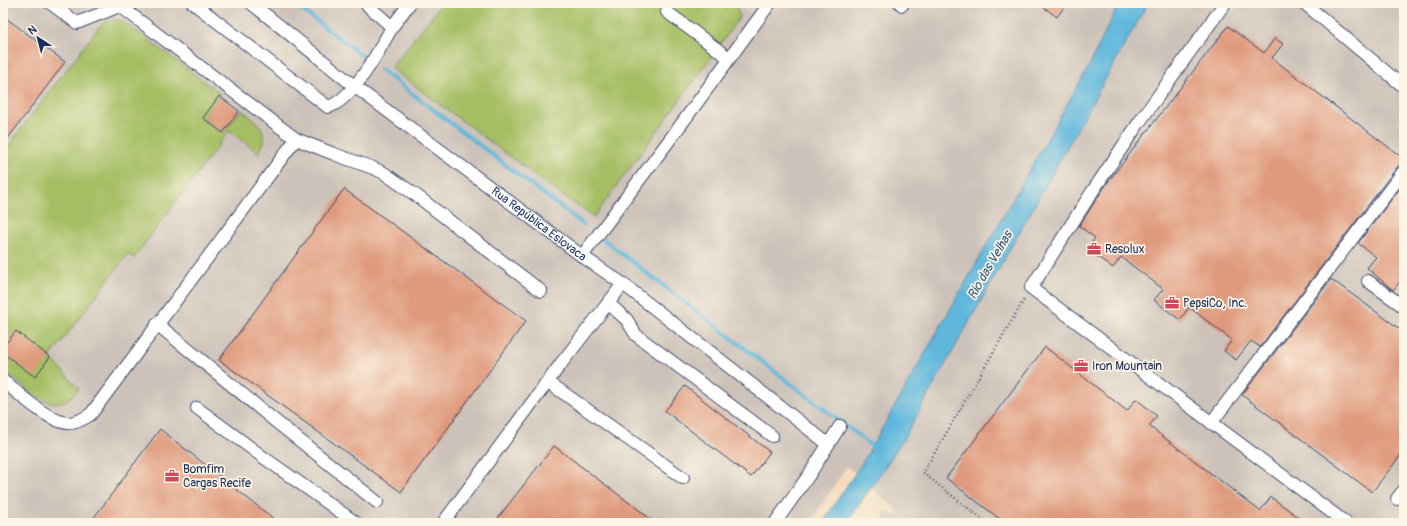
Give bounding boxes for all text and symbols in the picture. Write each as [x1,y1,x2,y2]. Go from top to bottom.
north arrow [18,18,58,58]
text: N [26,23,40,38]
street label: Rua República Eslovaca [488,184,590,265]
water label: Rio das Velhas [964,226,1017,302]
office icon: Resolux [1086,241,1102,257]
place label: Resolux [1105,242,1145,257]
office icon: PepsiCo, Inc. [1164,295,1180,311]
place label: PepsiCo, Inc. [1183,296,1247,311]
office icon: Iron Mountain [1073,358,1089,374]
place label: Iron Mountain [1092,359,1162,374]
place label: Bomfim Cargas Recife [183,462,251,491]
office icon: Bomfim Cargas Recife [164,468,180,484]

